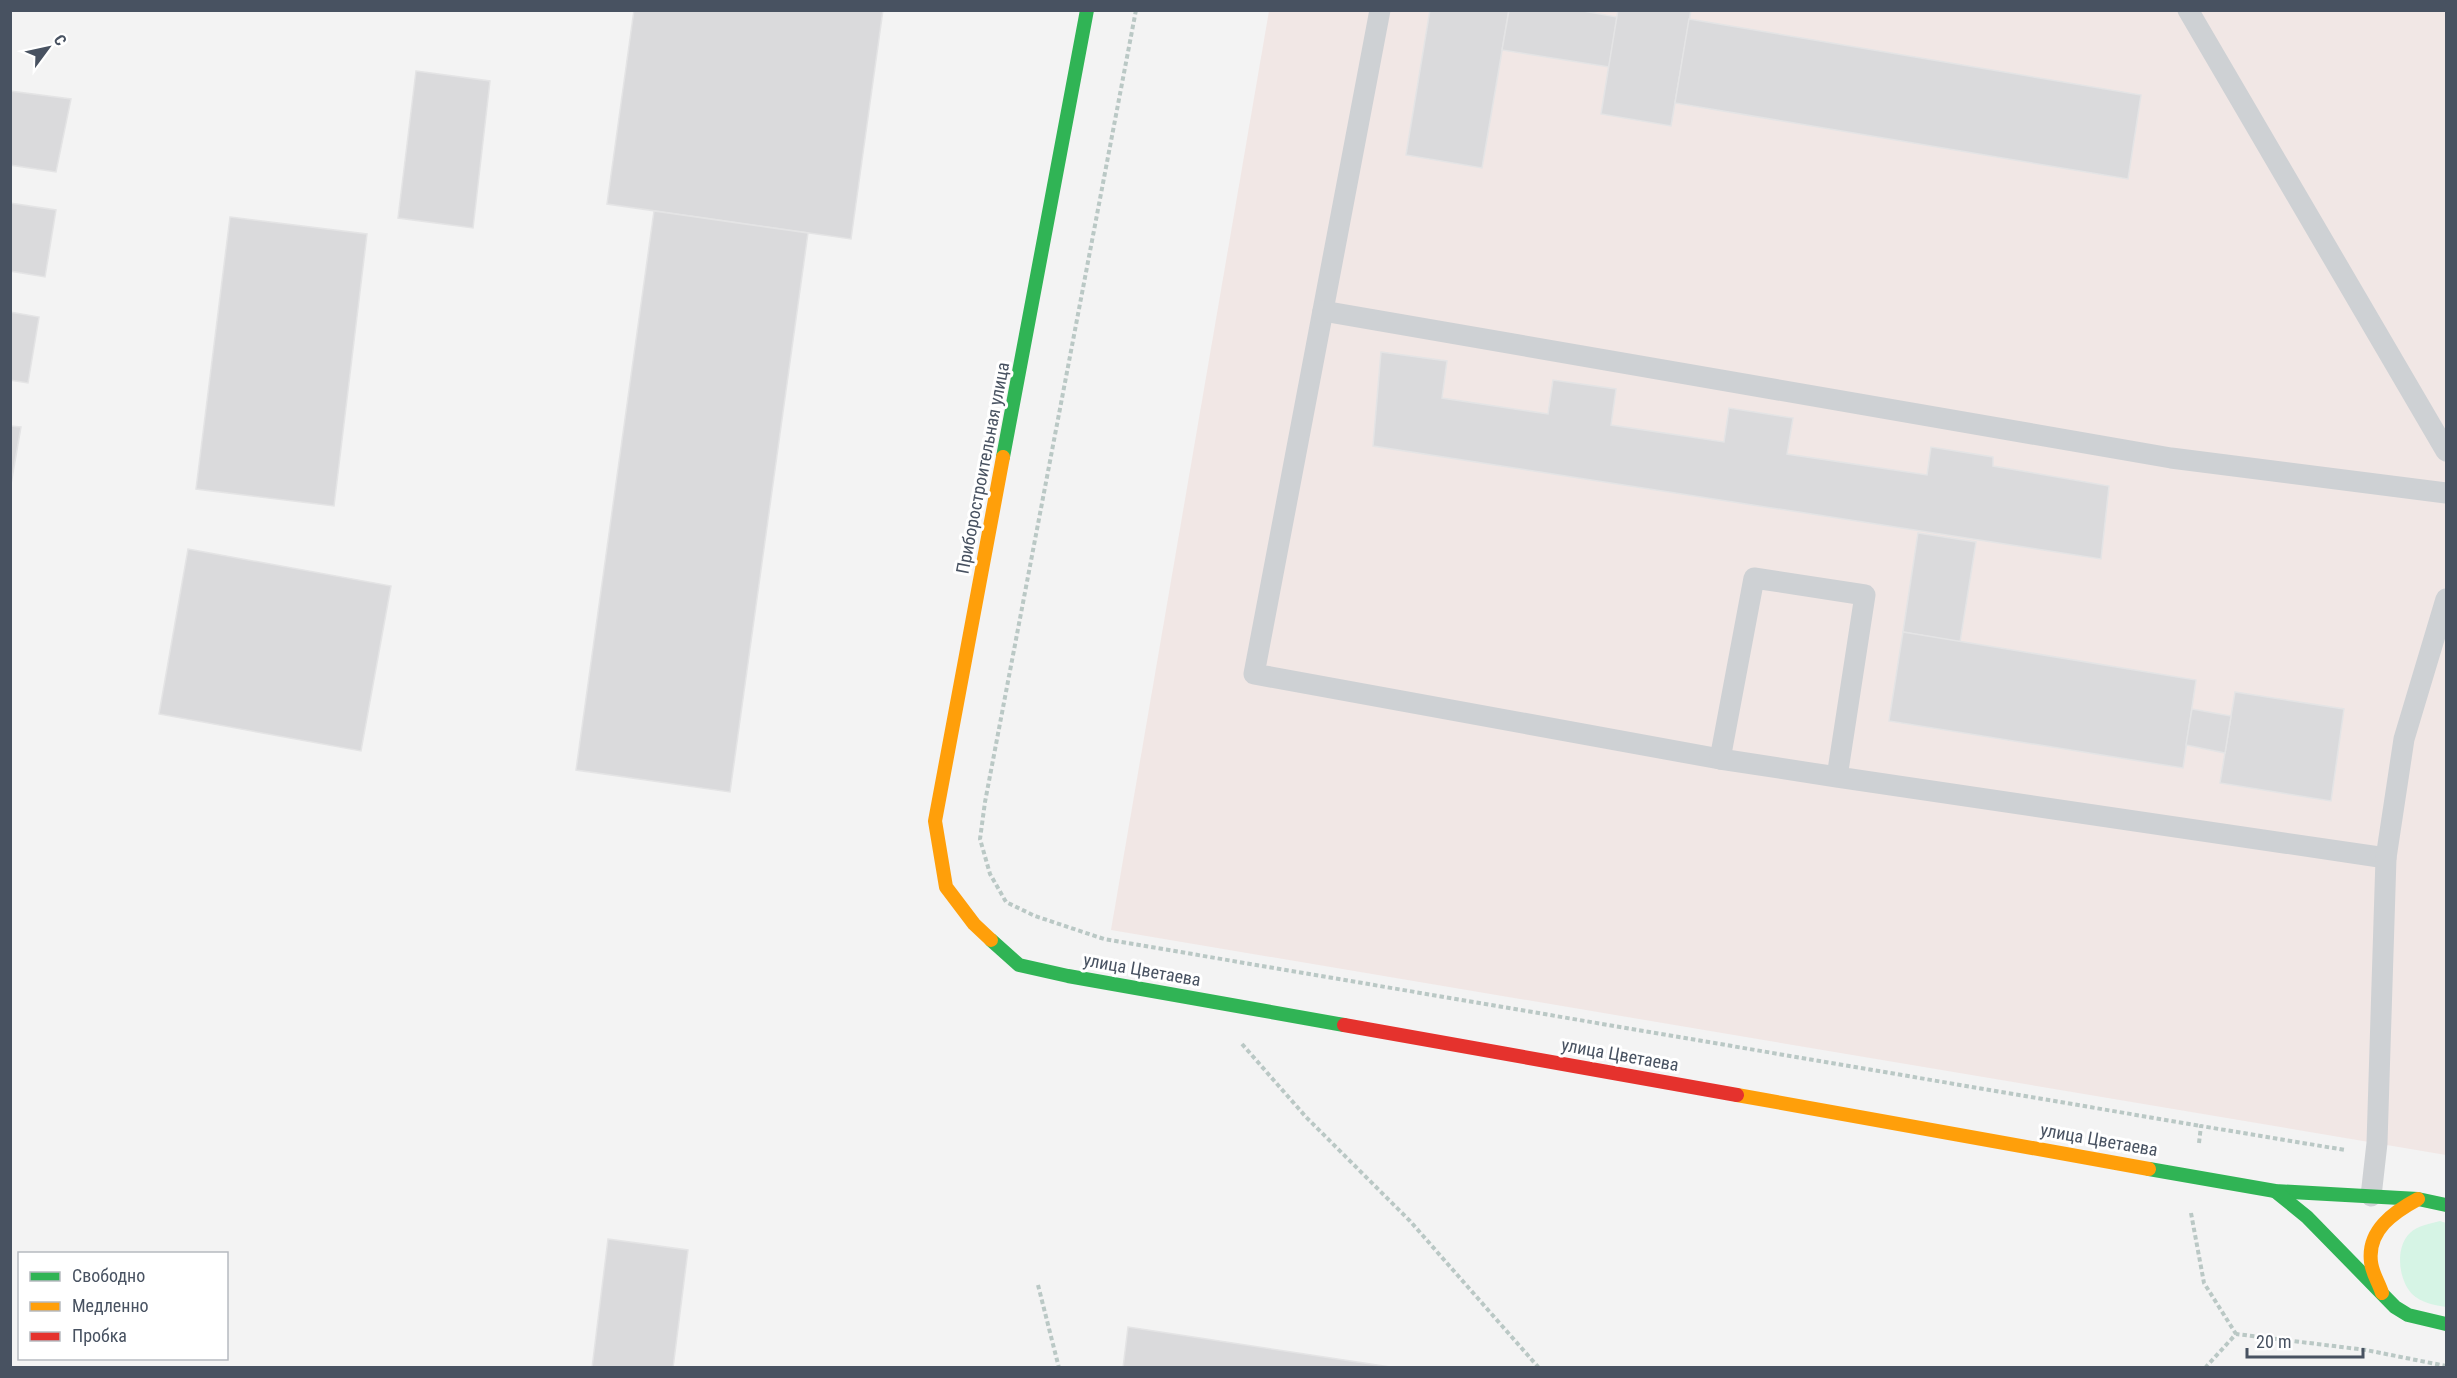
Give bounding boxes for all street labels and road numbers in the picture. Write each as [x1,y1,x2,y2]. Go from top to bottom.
street label: Приборостроительная улица [952,360,1013,576]
street label: улица Цветаева [1082,949,1202,990]
street label: улица Цветаева [1560,1034,1680,1075]
street label: улица Цветаева [2039,1119,2159,1160]

